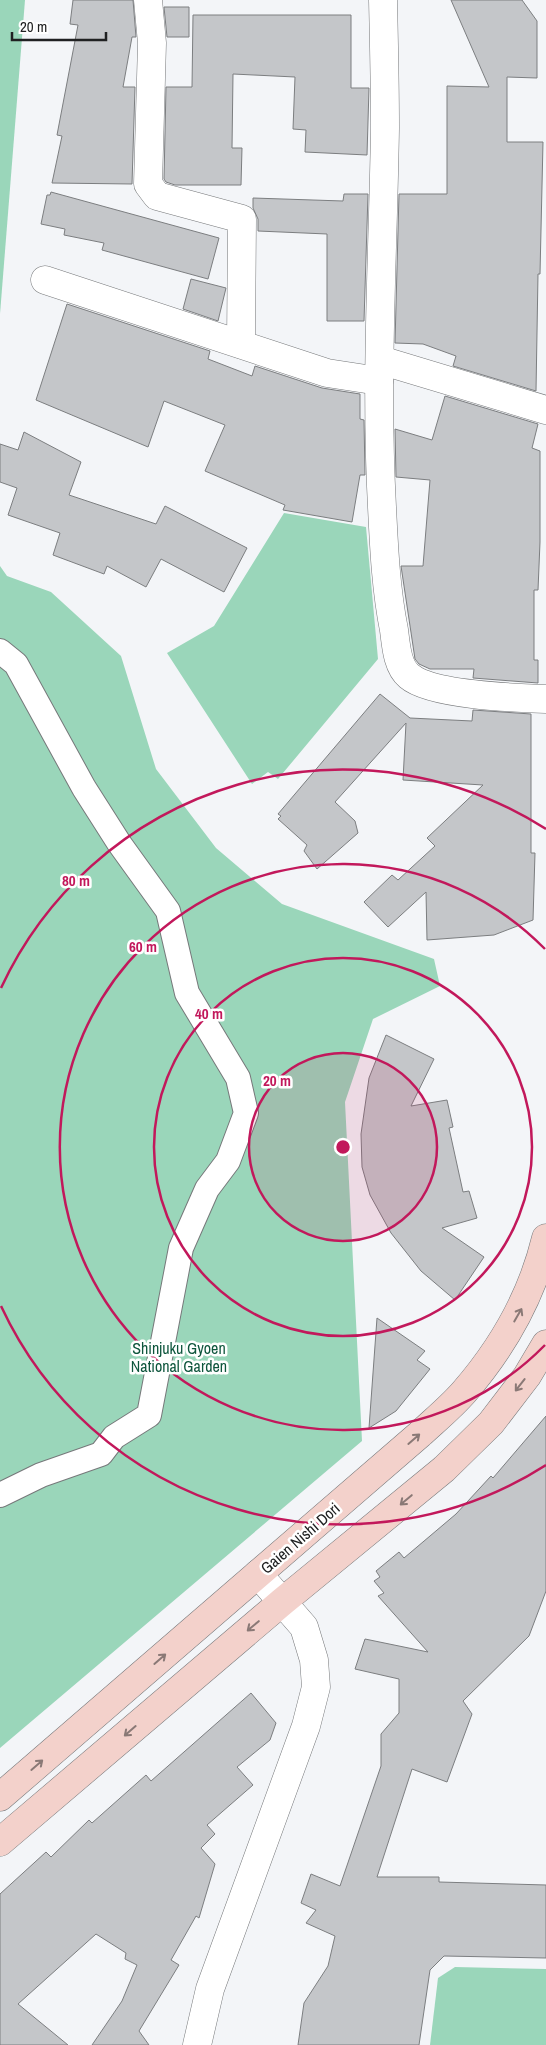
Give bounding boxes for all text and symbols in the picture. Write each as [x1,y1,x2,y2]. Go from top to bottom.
scale bar [12,10,106,42]
text: 20 m [20,16,47,37]
text: 80 m [62,870,90,891]
text: 60 m [129,936,157,957]
text: 40 m [195,1003,223,1024]
text: 20 m [263,1070,291,1091]
centre of rings [334,1138,352,1156]
one-way arrow [513,1309,523,1323]
park label: Shinjuku Gyoen National Garden [131,1337,227,1377]
one-way arrow [515,1378,525,1392]
one-way arrow [408,1434,421,1445]
one-way arrow [400,1495,413,1506]
street label: Gaien Nishi Dori [256,1497,344,1579]
one-way arrow [247,1620,260,1631]
one-way arrow [154,1653,167,1665]
one-way arrow [124,1726,137,1737]
one-way arrow [30,1760,43,1771]

